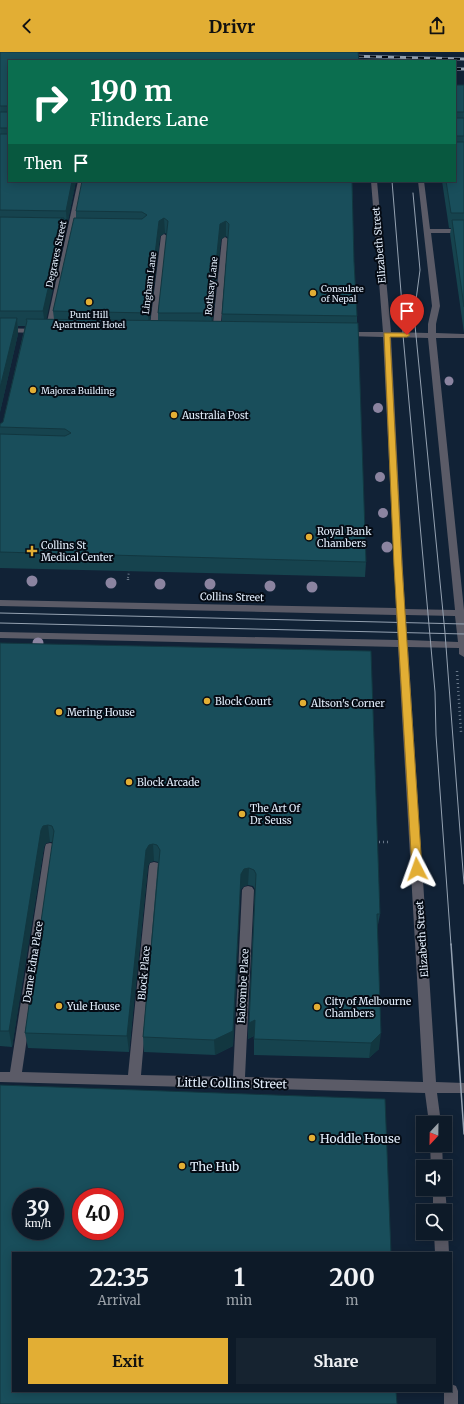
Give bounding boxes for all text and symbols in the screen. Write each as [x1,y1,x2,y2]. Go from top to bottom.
icon: back [16,15,38,37]
text: Drivr [209,15,255,38]
icon: share [426,15,448,37]
text: 190 m [90,73,172,109]
icon: right [24,76,76,128]
text: Flinders Lane [90,108,208,131]
icon: arrive [70,152,92,174]
text: Then [24,154,62,173]
street label: Elizabeth Street [369,206,389,284]
street label: Degraves Street [44,219,69,288]
street label: Lingham Lane [140,251,158,315]
street label: Rothsay Lane [202,256,220,316]
place label: Consulate of Nepal [321,283,364,304]
marker: Consulate of Nepal [308,288,318,298]
pin [390,294,424,335]
marker: Punt Hill Apartment Hotel [84,297,94,307]
icon: arrive [396,300,418,322]
place label: Punt Hill Apartment Hotel [52,309,125,330]
marker: Majorca Building [28,385,38,395]
place label: Majorca Building [41,385,115,396]
place label: Australia Post [181,409,249,422]
marker: Australia Post [169,410,179,420]
place label: Royal Bank Chambers [317,525,372,550]
marker: Royal Bank Chambers [304,532,314,542]
place label: Collins St Medical Center [41,539,113,564]
marker: Collins St Medical Center [26,545,38,557]
street label: Collins Street [200,590,264,604]
place label: Block Court [215,695,271,708]
marker: Block Court [202,696,212,706]
place label: Altson's Corner [310,697,385,710]
marker: Altson's Corner [298,698,308,708]
place label: Mering House [67,706,135,719]
marker: Mering House [54,707,64,717]
place label: Block Arcade [137,776,200,789]
marker: Block Arcade [124,777,134,787]
place label: The Art Of Dr Seuss [250,802,301,827]
marker: The Art Of Dr Seuss [237,809,247,819]
position arrow [396,848,438,890]
street label: Elizabeth Street [413,900,431,978]
street label: Dame Edna Place [20,920,46,1004]
street label: Block Place [135,945,153,1001]
street label: Balcombe Place [235,948,251,1024]
place label: City of Melbourne Chambers [325,995,411,1020]
place label: Yule House [66,1000,120,1013]
marker: Yule House [54,1001,64,1011]
marker: City of Melbourne Chambers [312,1002,322,1012]
street label: Little Collins Street [177,1075,288,1091]
north arrow [416,1116,452,1152]
map controls [416,1116,452,1240]
place label: Hoddle House [320,1131,400,1146]
marker: Hoddle House [307,1133,317,1143]
place label: The Hub [190,1159,239,1174]
button: sound [416,1160,452,1196]
marker: The Hub [177,1161,187,1171]
speed limit sign: 40 [72,1188,124,1240]
text: 39 [26,1196,50,1221]
button: search [416,1204,452,1240]
text: km/h [25,1217,51,1230]
text: 22:35 [89,1262,149,1293]
text: 1 [234,1262,245,1293]
text: 200 [329,1262,375,1293]
text: Arrival [97,1292,141,1309]
text: min [226,1292,252,1309]
text: m [346,1292,358,1309]
button: Exit [28,1338,228,1384]
button: Share [236,1338,436,1384]

